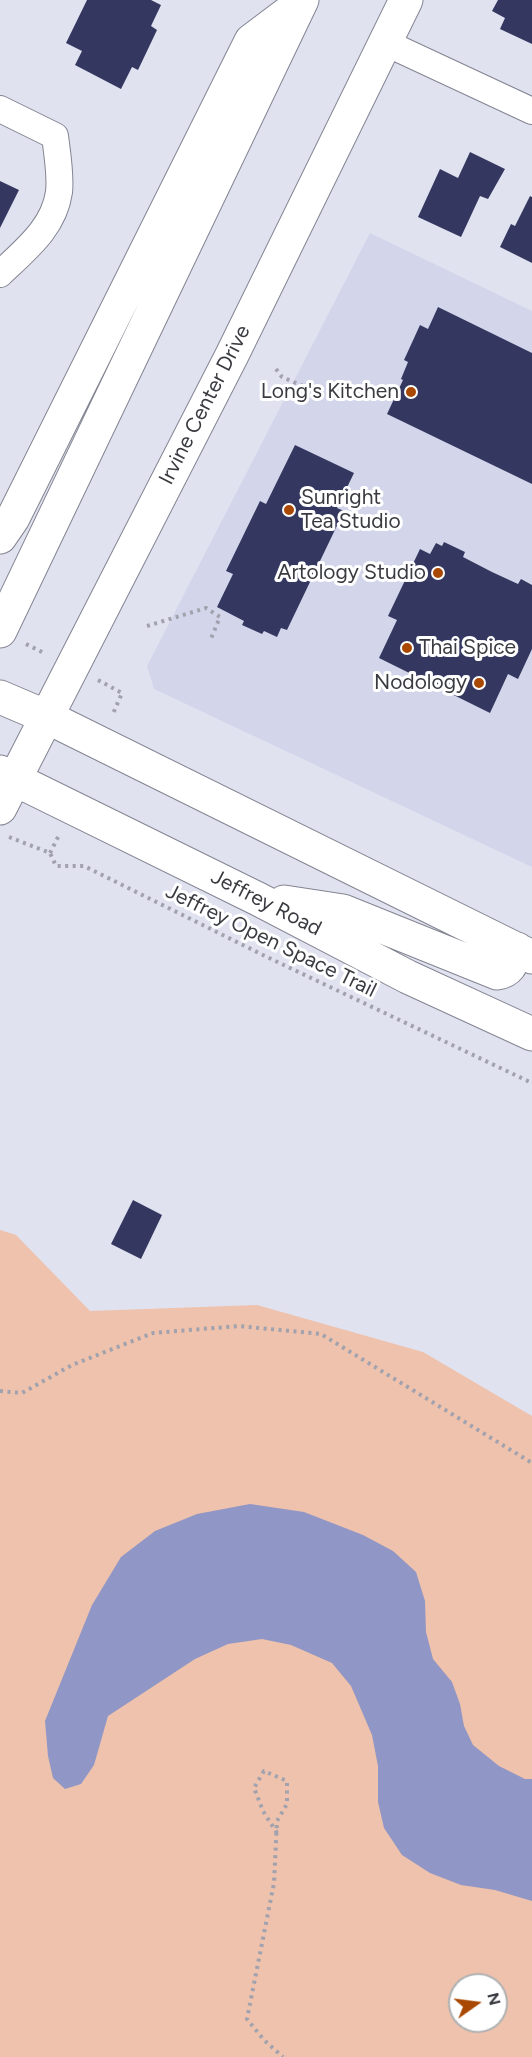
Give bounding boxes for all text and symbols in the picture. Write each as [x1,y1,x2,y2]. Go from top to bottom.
street label: Irvine Center Drive [154,321,256,489]
place label: Long's Kitchen [261,379,399,405]
marker: Long's Kitchen [404,385,418,399]
place label: Sunright Tea Studio [301,485,401,535]
marker: Sunright Tea Studio [282,503,296,517]
place label: Artology Studio [277,560,426,586]
marker: Artology Studio [431,566,445,580]
place label: Thai Spice [419,635,516,661]
marker: Thai Spice [400,641,414,655]
place label: Nodology [374,670,467,696]
marker: Nodology [472,676,486,690]
street label: Jeffrey Road [207,864,325,942]
street label: Jeffrey Open Space Trail [162,879,380,1003]
north arrow [448,1973,508,2033]
text: N [483,1991,505,2007]

